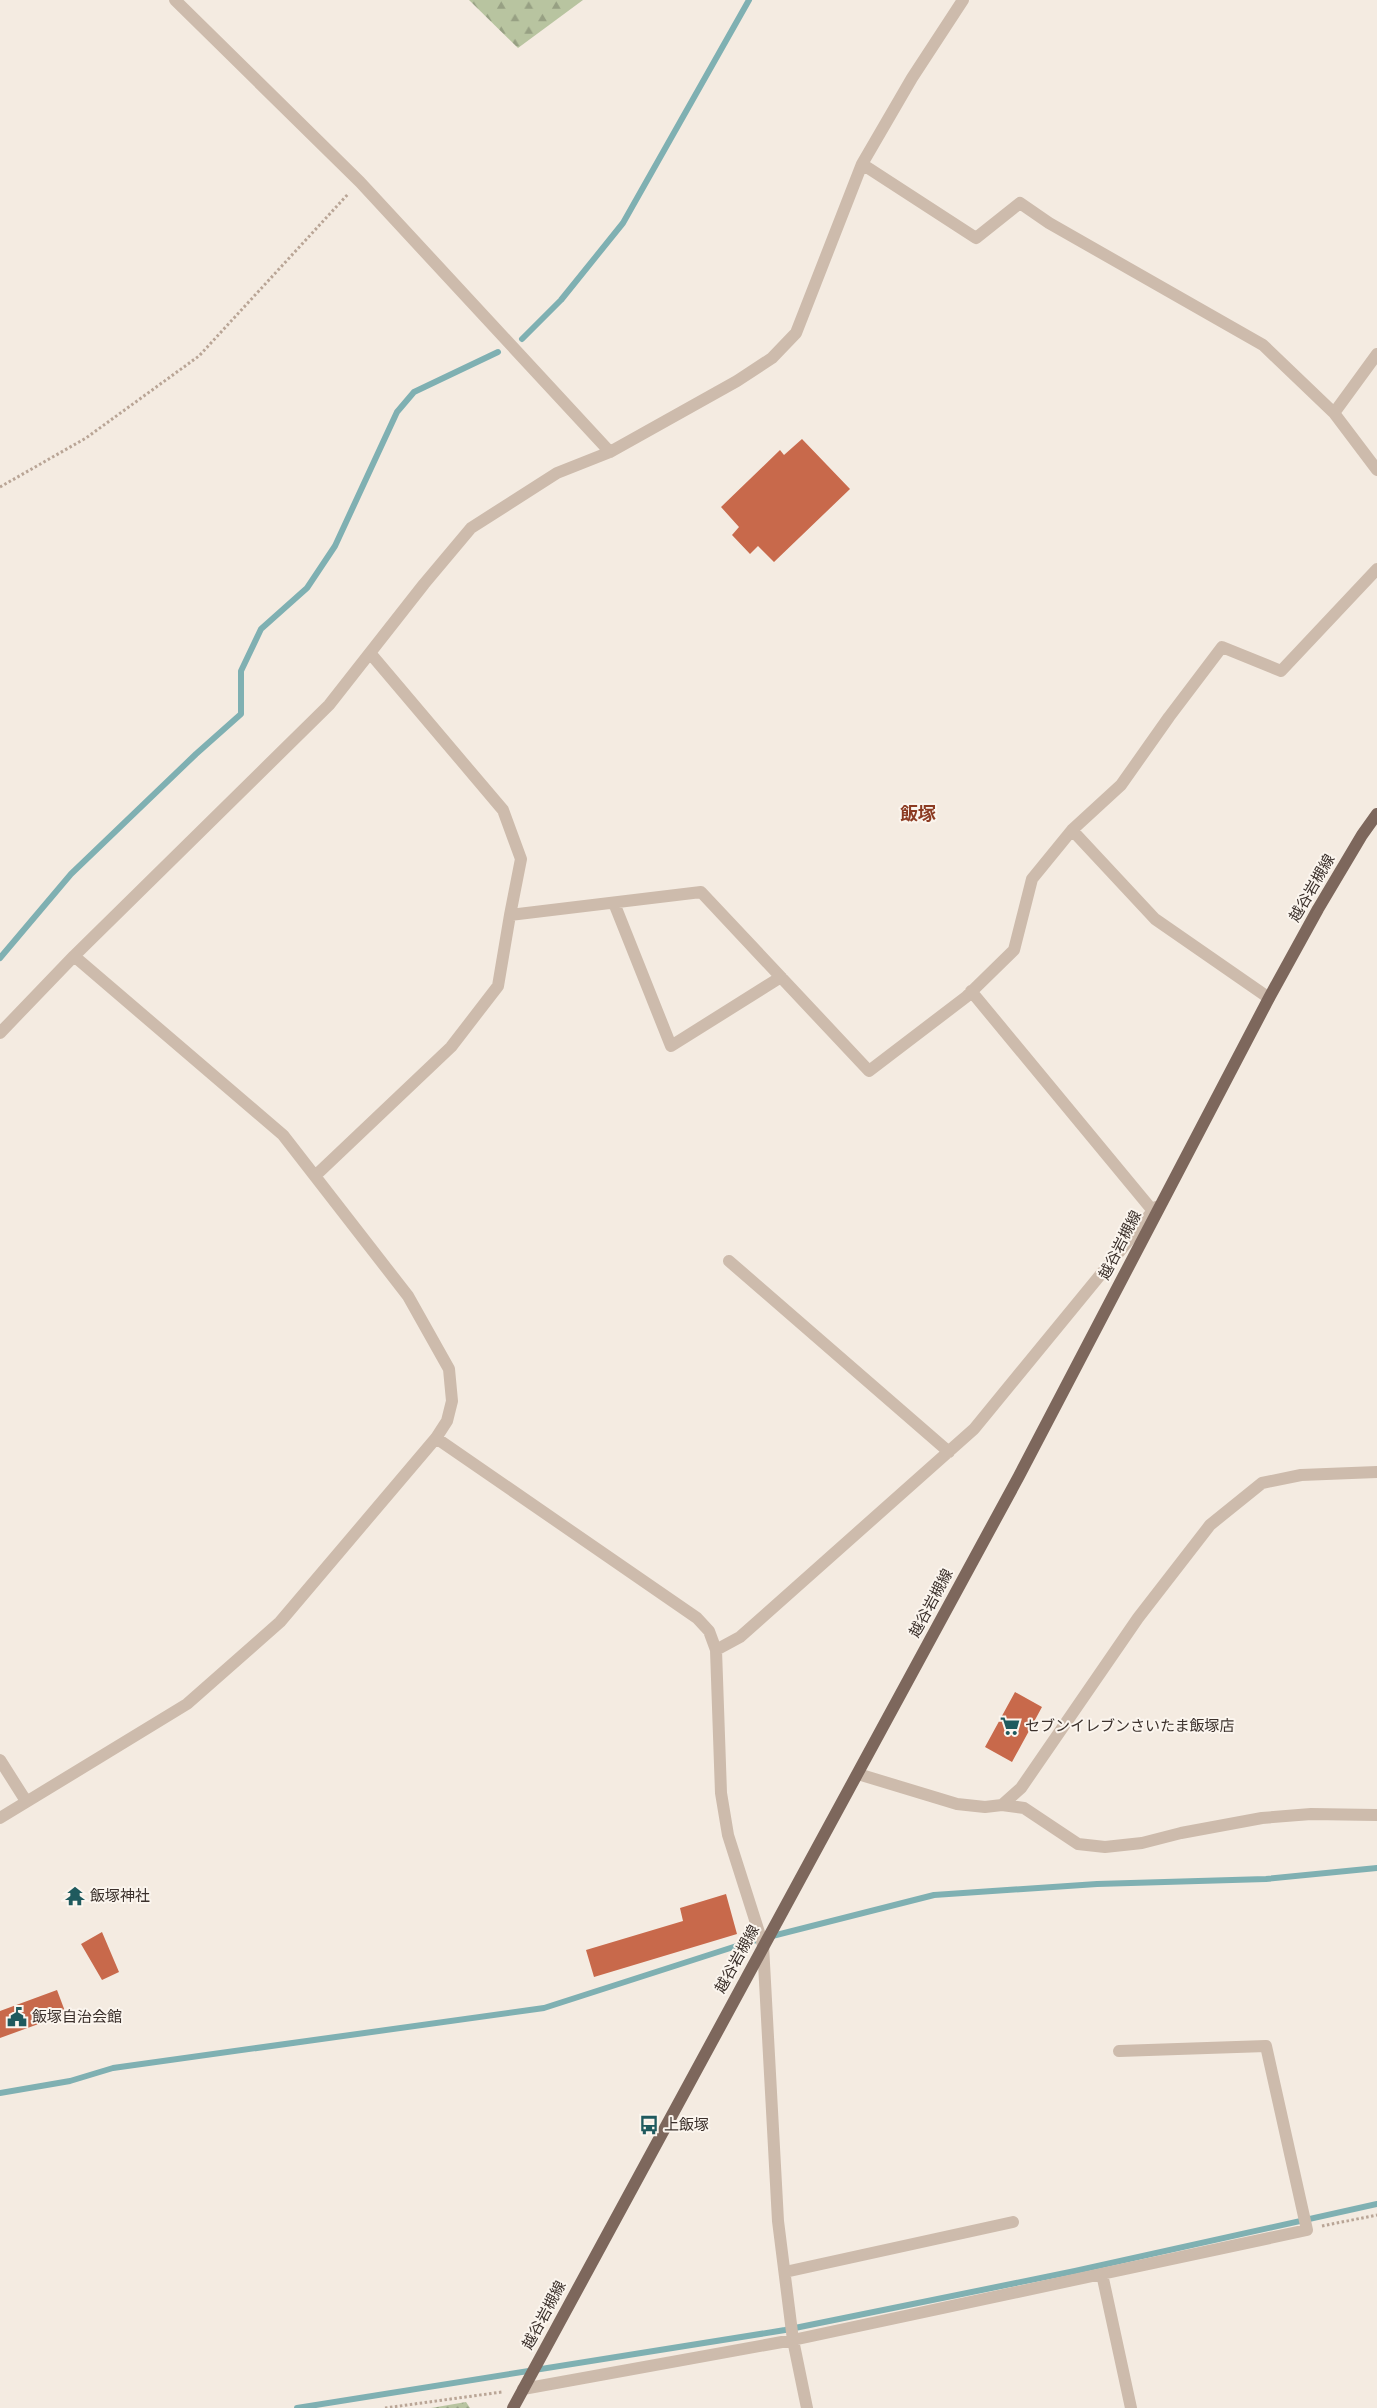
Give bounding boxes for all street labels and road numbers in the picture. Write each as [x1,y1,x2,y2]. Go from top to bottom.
street label: 越谷岩槻線 [1285,851,1338,925]
street label: 越谷岩槻線 [1094,1207,1144,1283]
street label: 越谷岩槻線 [905,1566,956,1641]
street label: 越谷岩槻線 [710,1922,762,1997]
street label: 越谷岩槻線 [518,2278,569,2353]

